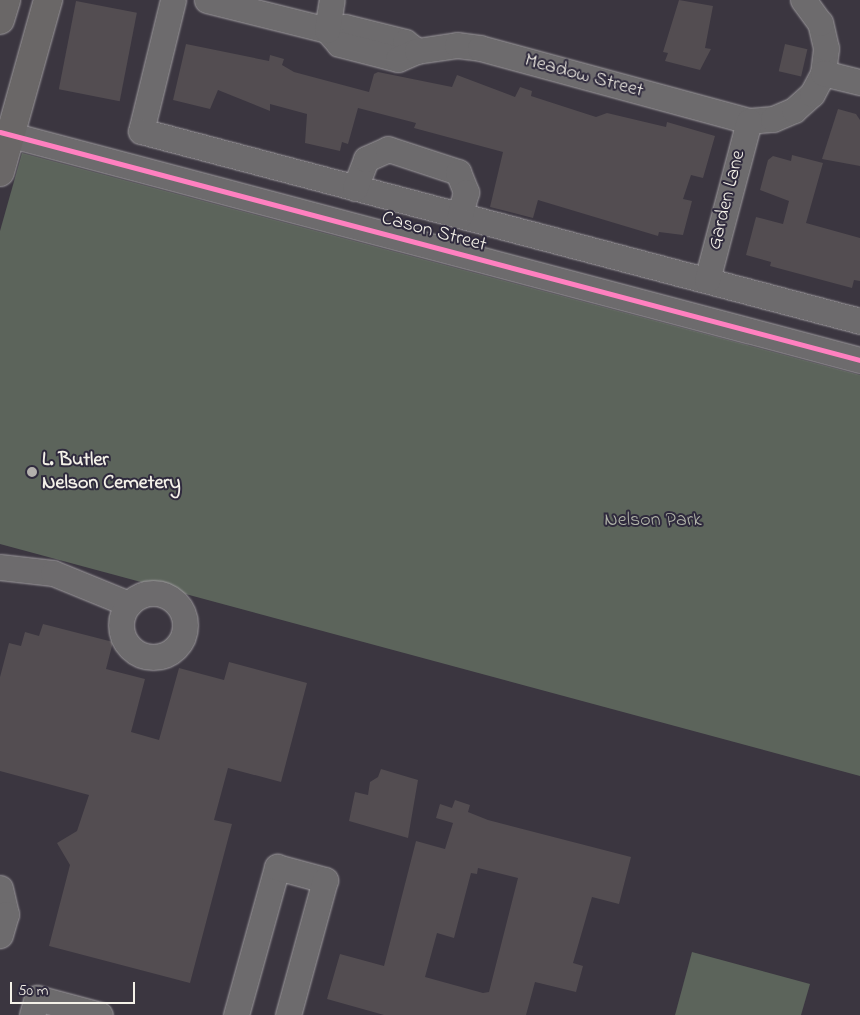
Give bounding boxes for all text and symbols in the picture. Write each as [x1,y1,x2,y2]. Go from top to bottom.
street label: Meadow Street [522,49,646,103]
street label: Garden Lane [703,148,751,252]
street label: Cason Street [379,206,489,258]
place label: L. Butler Nelson Cemetery [42,449,181,496]
marker: L. Butler Nelson Cemetery [26,466,38,478]
park label: Nelson Park [604,508,702,532]
scale bar [12,972,138,1004]
text: 50 m [18,980,48,1002]

